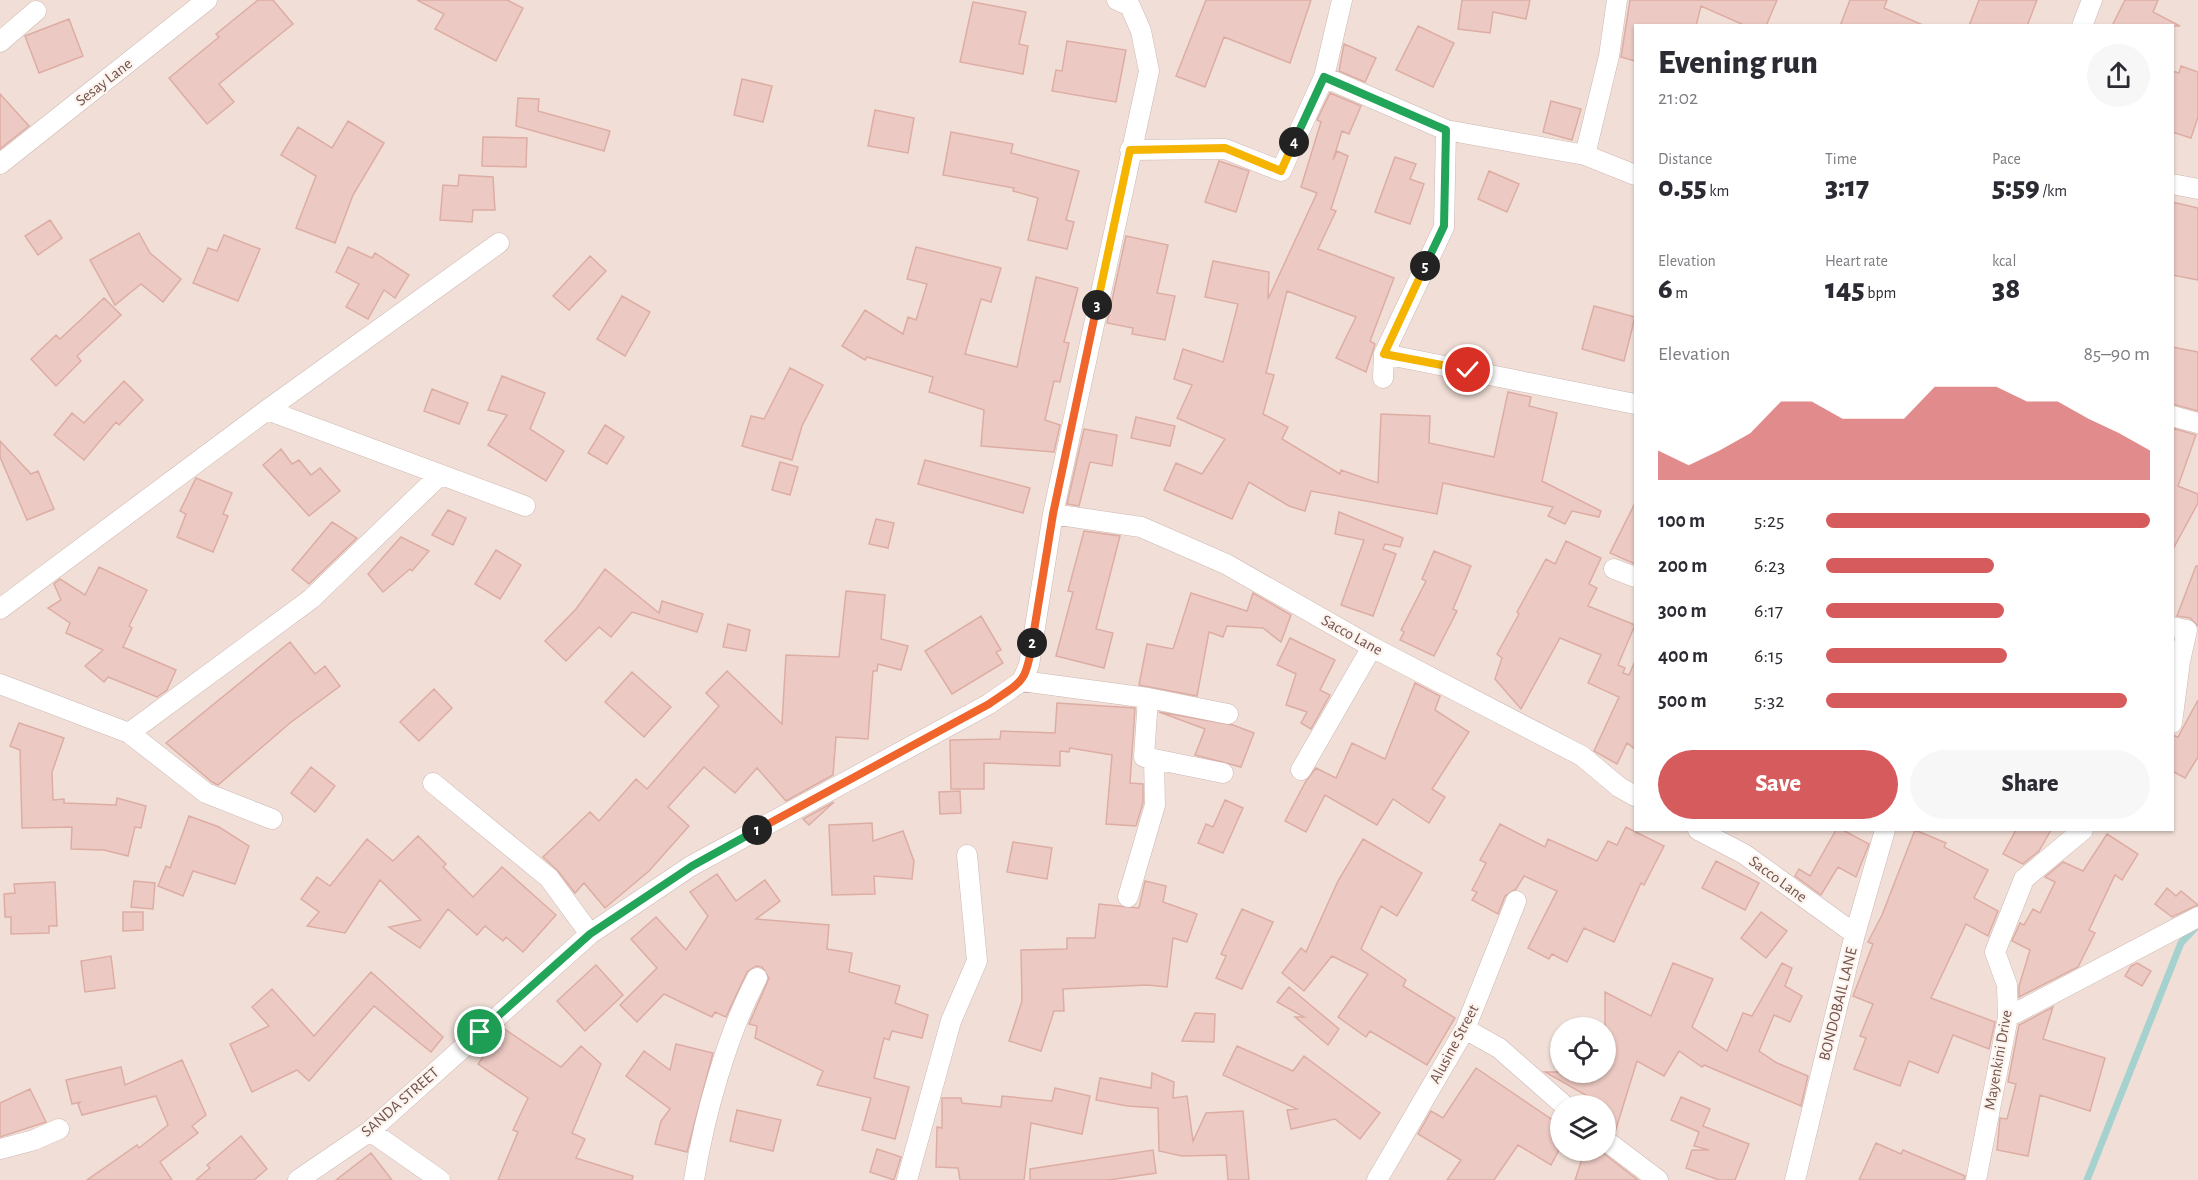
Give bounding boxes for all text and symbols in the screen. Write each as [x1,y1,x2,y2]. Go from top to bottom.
button: share [2087,44,2150,107]
text: Evening run [1658,47,1818,80]
street label: Sesay Lane [73,55,136,110]
text: 21:02 [1658,88,1698,108]
pin: 4 [1279,127,1309,157]
text: 4 [1290,134,1298,150]
text: Distance [1658,151,1712,167]
text: Time [1825,151,1857,167]
text: Pace [1992,151,2021,167]
text: 0.55 [1658,172,1707,202]
text: 3:17 [1825,172,1869,202]
text: 5:59 [1992,172,2040,202]
text: km [1707,183,1729,199]
text: /km [2040,183,2067,199]
pin: 5 [1410,251,1440,281]
text: Elevation [1658,253,1716,269]
text: Heart rate [1825,253,1888,269]
text: kcal [1992,253,2016,269]
text: 5 [1422,258,1428,274]
text: 6 [1658,274,1673,304]
text: 145 [1825,274,1865,304]
text: 38 [1992,274,2020,304]
text: m [1673,285,1688,301]
text: bpm [1865,285,1896,301]
pin: 3 [1082,290,1112,320]
text: 3 [1094,297,1100,313]
pin [1442,344,1493,395]
text: Elevation [1658,344,1730,364]
text: 85–90 m [2083,344,2150,364]
icon: check [1451,353,1484,386]
text: 100 m [1658,511,1705,531]
text: 5:25 [1754,511,1784,531]
text: 200 m [1658,556,1707,576]
text: 6:23 [1754,556,1785,576]
text: 300 m [1658,601,1707,621]
text: 6:17 [1754,601,1783,621]
street label: Sacco Lane [1319,612,1385,658]
pin: 2 [1017,628,1047,658]
text: 2 [1028,635,1036,651]
text: 400 m [1658,646,1708,666]
text: 6:15 [1754,646,1783,666]
text: 500 m [1658,691,1707,711]
text: 5:32 [1754,691,1784,711]
button: Save [1658,750,1898,819]
button: Share [1910,750,2150,819]
pin: 1 [742,815,772,845]
text: 1 [754,822,760,838]
street label: Sacco Lane [1746,853,1810,905]
street label: BONDOBAIL LANE [1816,945,1860,1062]
street label: Alusine Street [1426,1002,1482,1086]
pin [454,1006,505,1057]
street label: Mayenkini Drive [1981,1009,2016,1111]
icon: arrive [463,1015,496,1048]
map controls [1550,1017,1616,1161]
button: locate [1550,1017,1616,1083]
street label: SANDA STREET [358,1064,442,1140]
button: layers [1550,1095,1616,1161]

